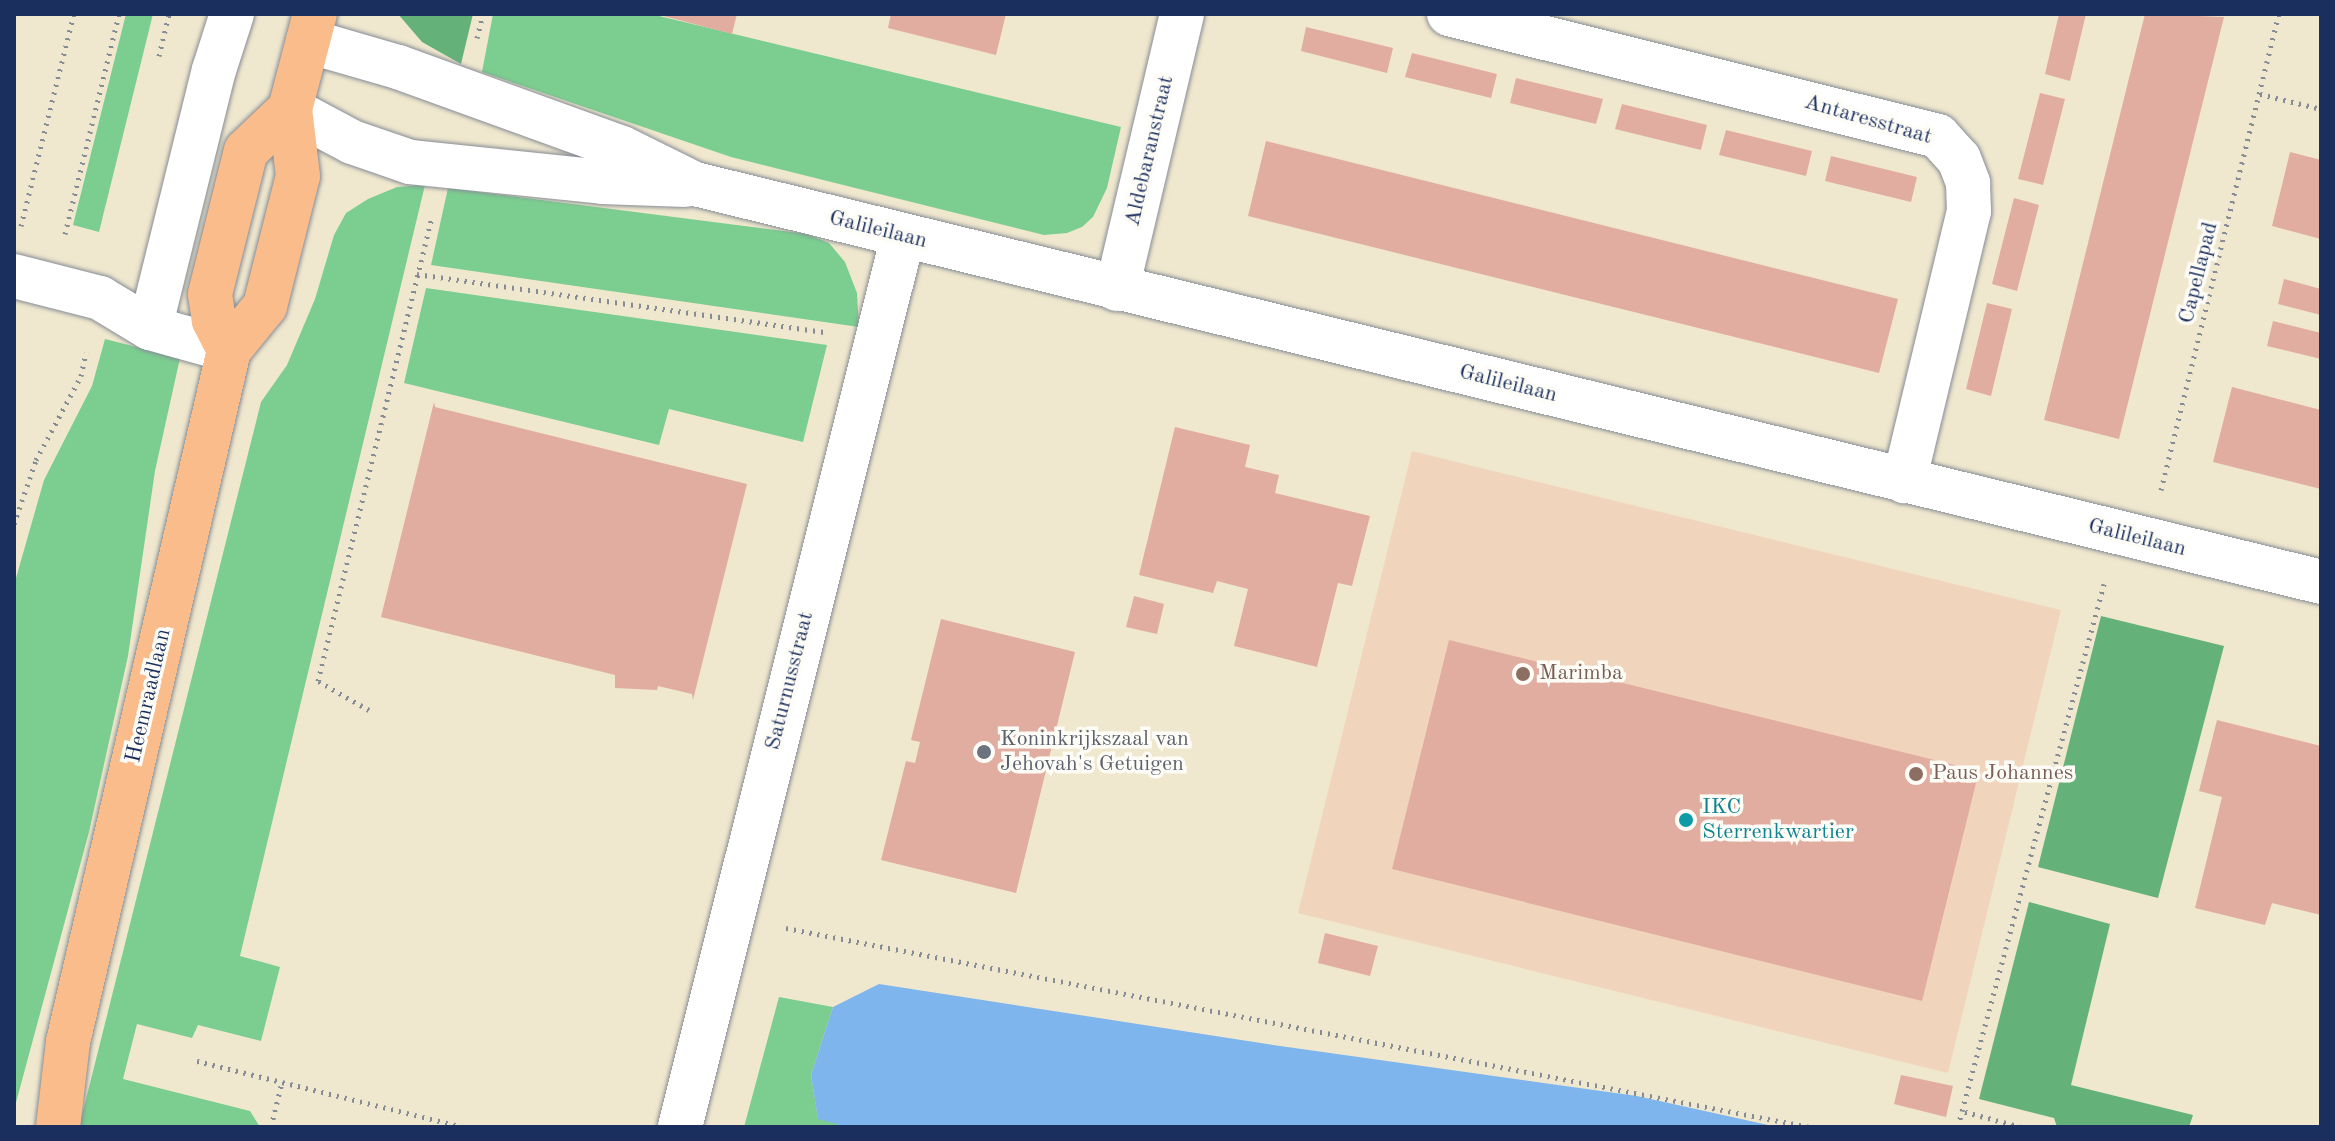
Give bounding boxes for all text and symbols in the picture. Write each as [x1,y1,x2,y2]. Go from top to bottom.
street label: Aldebaranstraat [1120,73,1180,229]
street label: Antaresstraat [1801,89,1935,151]
street label: Galileilaan [826,205,930,255]
street label: Capellapad [2174,220,2224,326]
street label: Galileilaan [1456,359,1560,409]
street label: Galileilaan [2085,513,2189,563]
street label: Saturnusstraat [760,609,820,753]
street label: Heemraadlaan [121,626,177,766]
place label: Marimba [1539,661,1623,687]
marker: Marimba [1514,665,1532,683]
place label: Koninkrijkszaal van Jehovah's Getuigen [1000,726,1189,778]
marker: Koninkrijkszaal van Jehovah's Getuigen [975,743,993,761]
place label: Paus Johannes [1932,761,2073,787]
marker: Paus Johannes [1907,765,1925,783]
place label: IKC Sterrenkwartier [1702,794,1854,846]
marker: IKC Sterrenkwartier [1677,811,1695,829]

